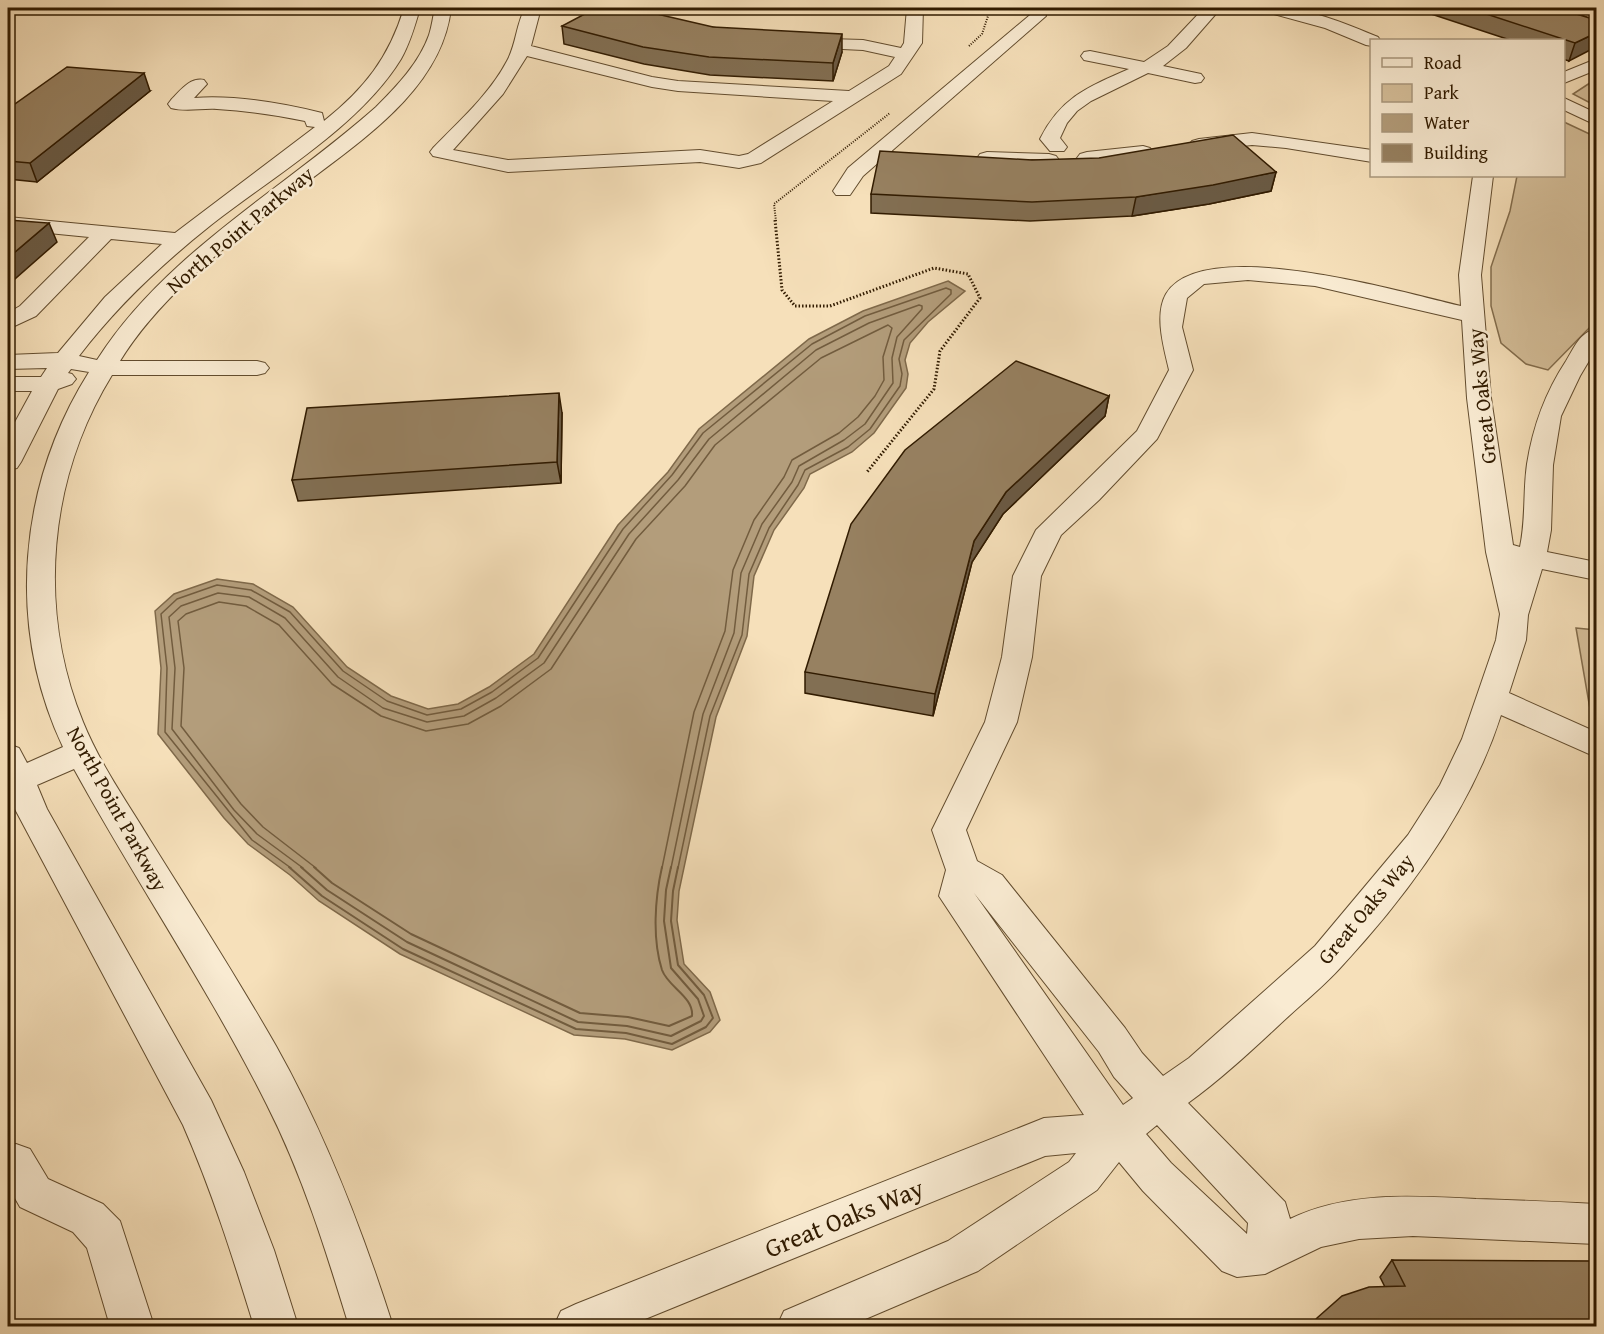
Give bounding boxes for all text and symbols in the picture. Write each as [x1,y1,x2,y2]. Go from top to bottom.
legend [1370,39,1565,177]
text: Road [1424,49,1462,76]
text: Park [1424,79,1460,106]
text: Water [1424,109,1470,136]
text: Building [1424,139,1488,166]
street label: North Point Parkway [159,158,321,301]
street label: Great Oaks Way [1459,326,1504,465]
street label: North Point Parkway [59,721,176,897]
street label: Great Oaks Way [1310,846,1422,971]
street label: Great Oaks Way [758,1168,929,1267]

